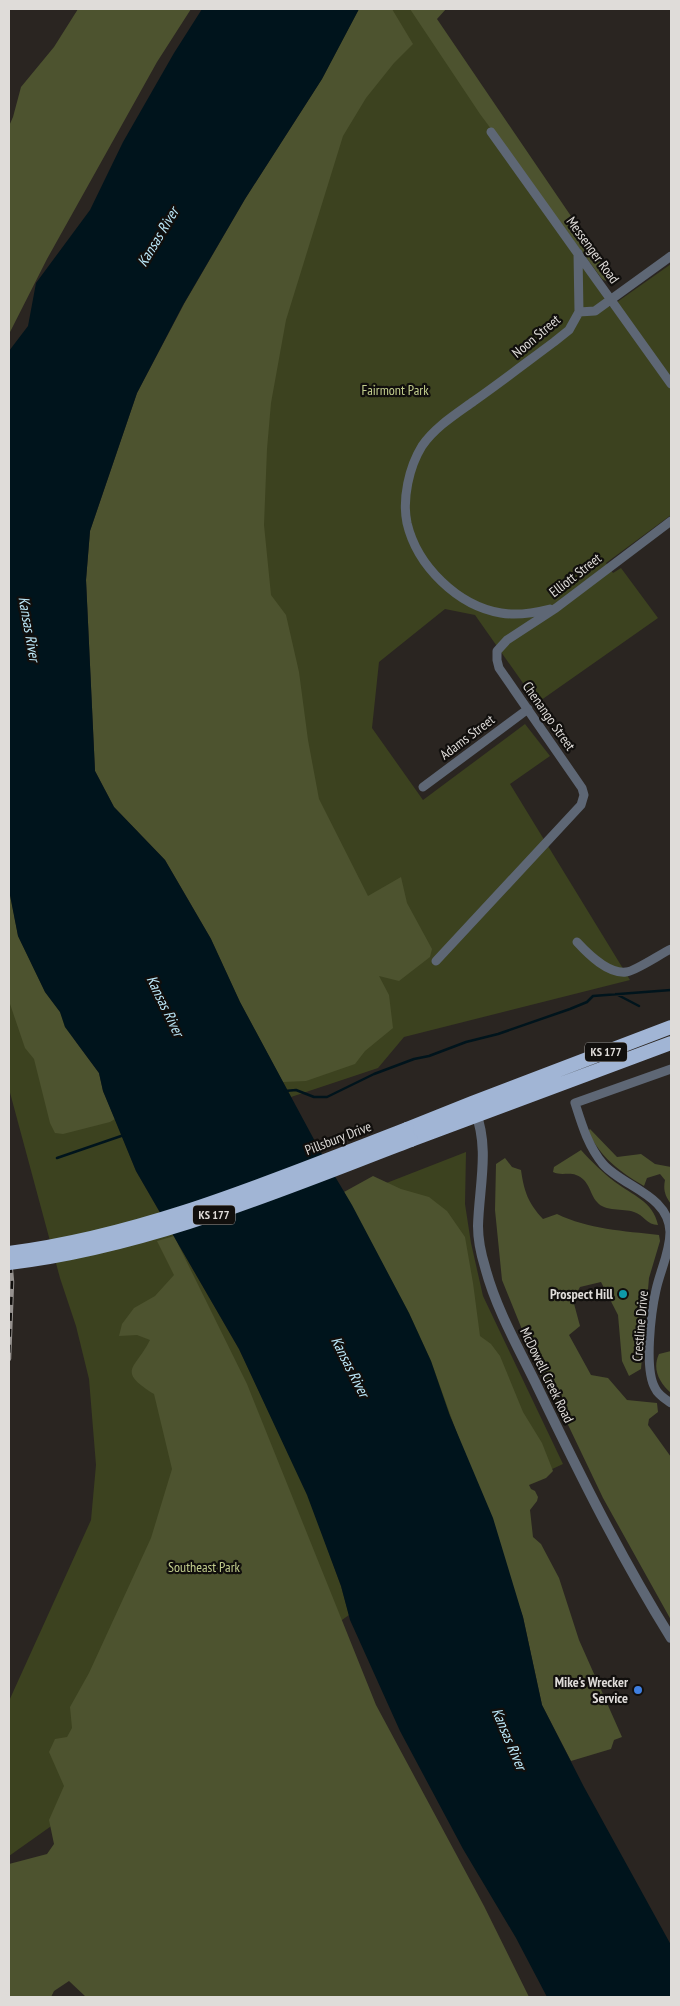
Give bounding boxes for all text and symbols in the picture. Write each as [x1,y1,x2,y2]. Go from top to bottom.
water label: Kansas River [133,202,184,270]
street label: Messenger Road [563,213,623,287]
street label: Noon Street [508,310,564,361]
park label: Fairmont Park [361,381,429,399]
street label: Elliott Street [545,549,605,601]
water label: Kansas River [14,595,45,665]
street label: Chenango Street [519,678,579,754]
street label: Adams Street [436,710,498,763]
water label: Kansas River [143,972,189,1041]
road number: KS 177 [585,1042,627,1062]
street label: Pillsbury Drive [302,1117,374,1159]
road number: KS 177 [193,1206,235,1224]
place label: Prospect Hill [550,1285,614,1303]
marker: Prospect Hill [617,1288,629,1300]
street label: Crestline Drive [628,1290,652,1362]
street label: McDowell Creek Road [516,1324,578,1426]
water label: Kansas River [327,1333,375,1402]
park label: Southeast Park [168,1558,240,1576]
place label: Mike's Wrecker Service [555,1673,629,1707]
marker: Mike's Wrecker Service [632,1684,644,1696]
water label: Kansas River [488,1705,532,1774]

